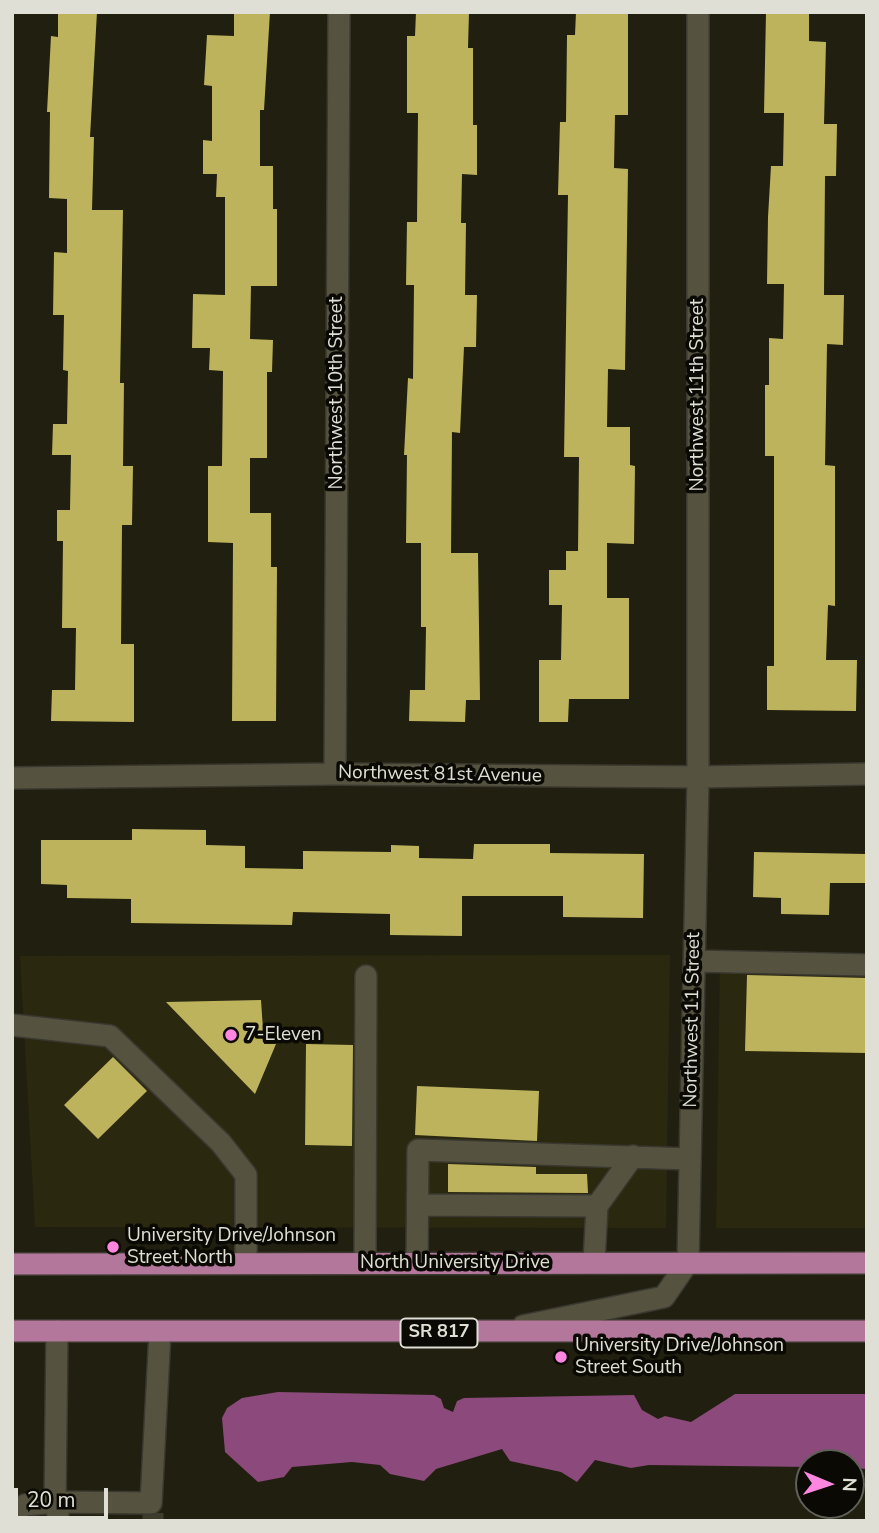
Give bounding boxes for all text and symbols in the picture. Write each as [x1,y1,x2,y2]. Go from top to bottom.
street label: Northwest 10th Street [326,297,348,489]
street label: Northwest 11th Street [687,299,709,491]
street label: Northwest 81st Avenue [338,762,542,788]
street label: Northwest 11 Street [680,932,706,1108]
place label: 7-Eleven [245,1024,322,1046]
marker: 7-Eleven [223,1027,239,1043]
place label: University Drive/Johnson Street North [127,1225,336,1269]
marker: University Drive/Johnson Street North [105,1239,121,1255]
street label: North University Drive [360,1252,550,1274]
road number: SR 817 [400,1318,478,1348]
place label: University Drive/Johnson Street South [575,1335,784,1379]
marker: University Drive/Johnson Street South [553,1349,569,1365]
north arrow [795,1449,865,1519]
scale bar [18,1474,112,1518]
text: N [836,1477,862,1492]
text: 20 m [27,1486,76,1514]

